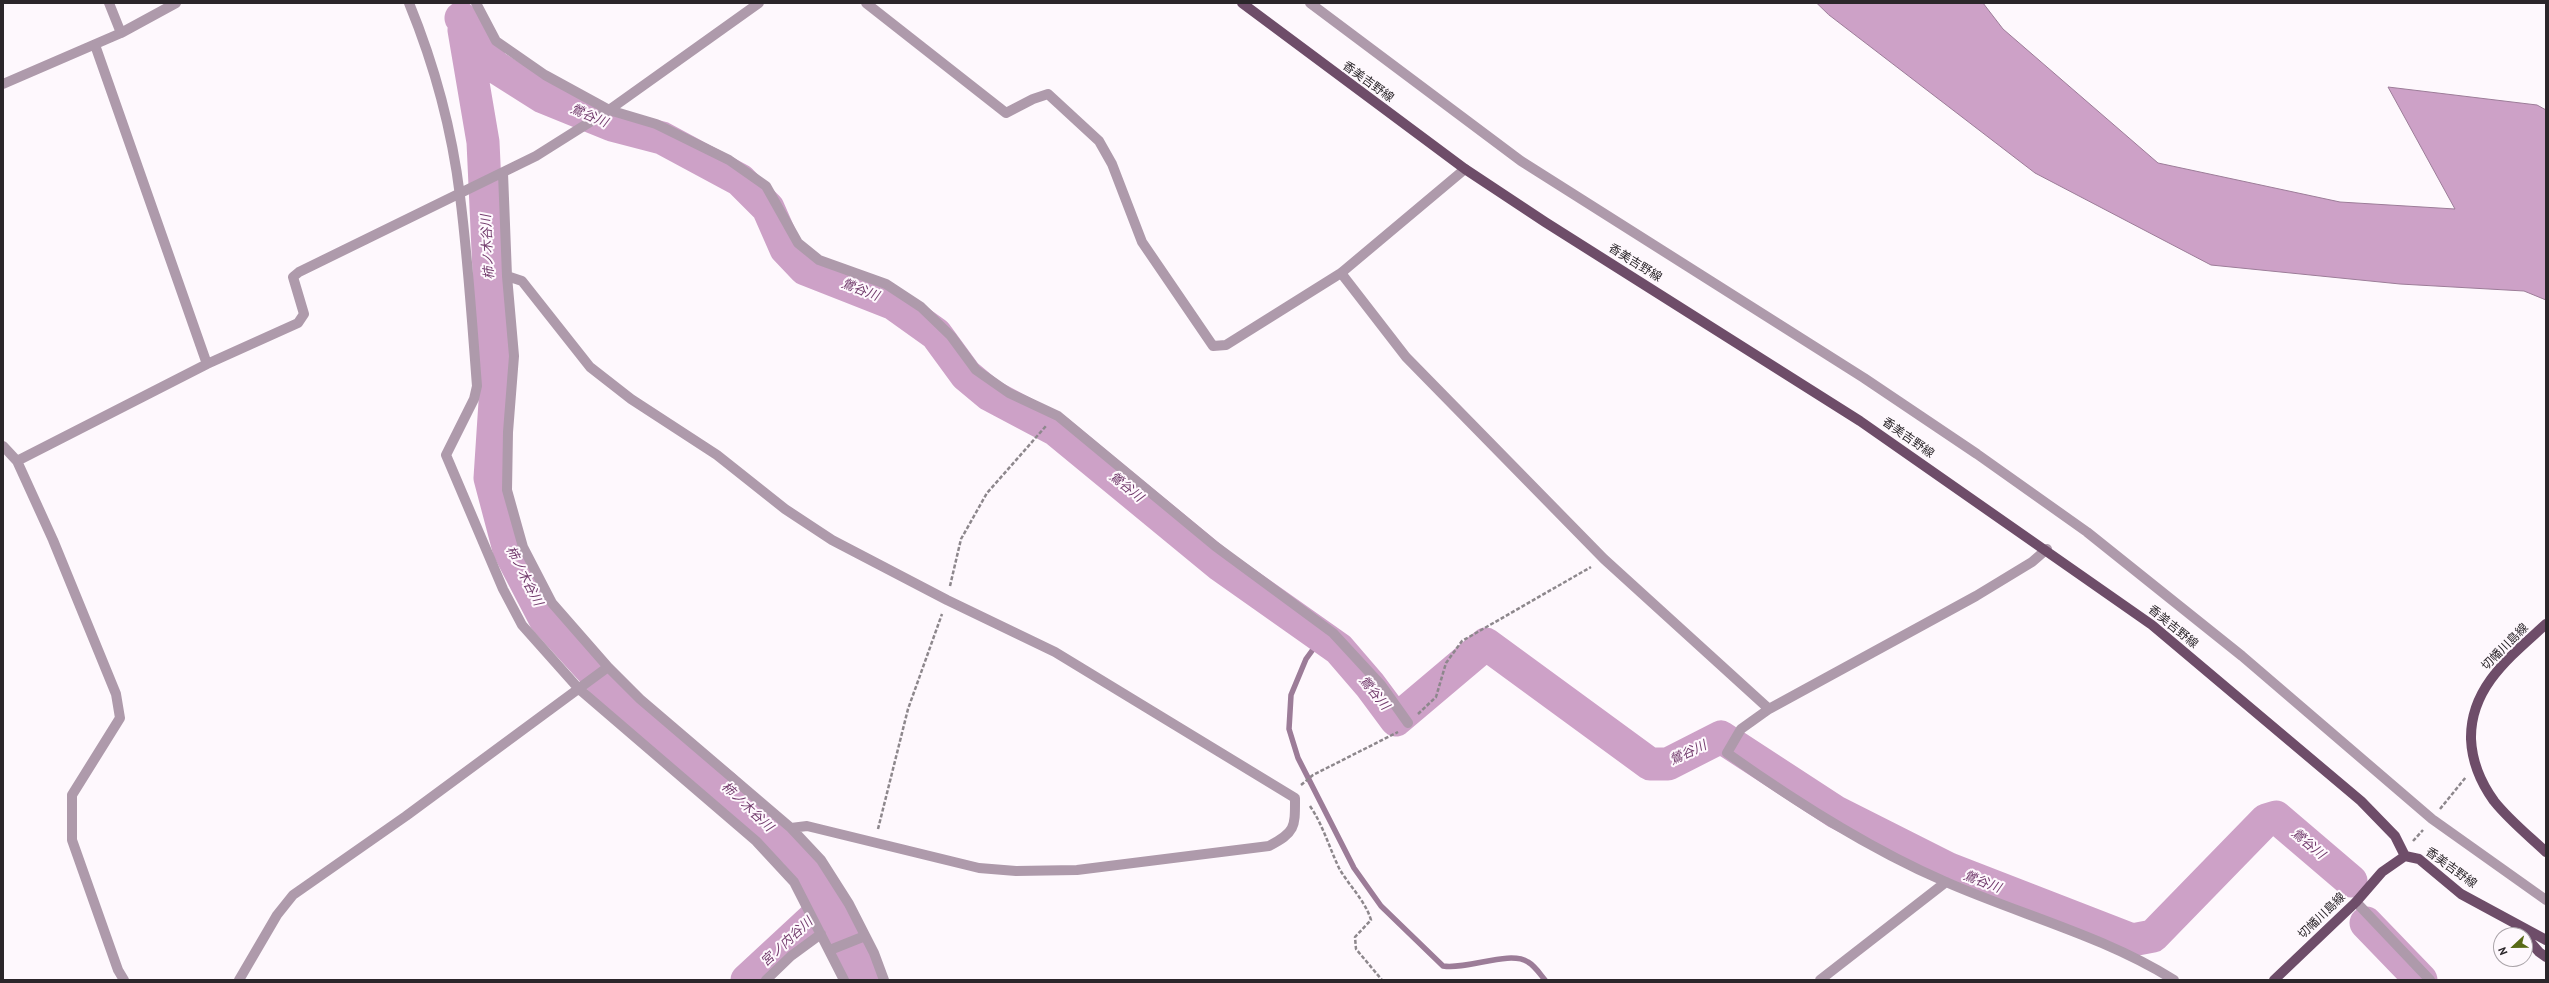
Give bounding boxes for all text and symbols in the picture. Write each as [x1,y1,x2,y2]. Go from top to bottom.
street label: 香美吉野線 [1339,59,1397,105]
water label: 鶯谷川 [568,101,610,131]
water label: 柿ノ木谷川 [479,214,497,280]
street label: 香美吉野線 [1606,241,1664,285]
water label: 鶯谷川 [839,276,881,304]
street label: 香美吉野線 [1879,415,1937,461]
water label: 鶯谷川 [1106,469,1146,505]
water label: 柿ノ木谷川 [502,544,546,608]
street label: 香美吉野線 [2145,603,2201,651]
street label: 切幡川島線 [2479,621,2531,673]
water label: 鶯谷川 [1356,673,1392,713]
water label: 鶯谷川 [1667,738,1709,768]
water label: 柿ノ木谷川 [718,779,776,835]
water label: 鶯谷川 [2288,825,2328,863]
street label: 香美吉野線 [2422,845,2480,891]
water label: 鶯谷川 [1961,868,2003,896]
street label: 切幡川島線 [2295,890,2349,942]
water label: 宮ノ内谷川 [758,914,816,970]
north arrow [2493,927,2533,967]
text: N [2495,945,2511,957]

